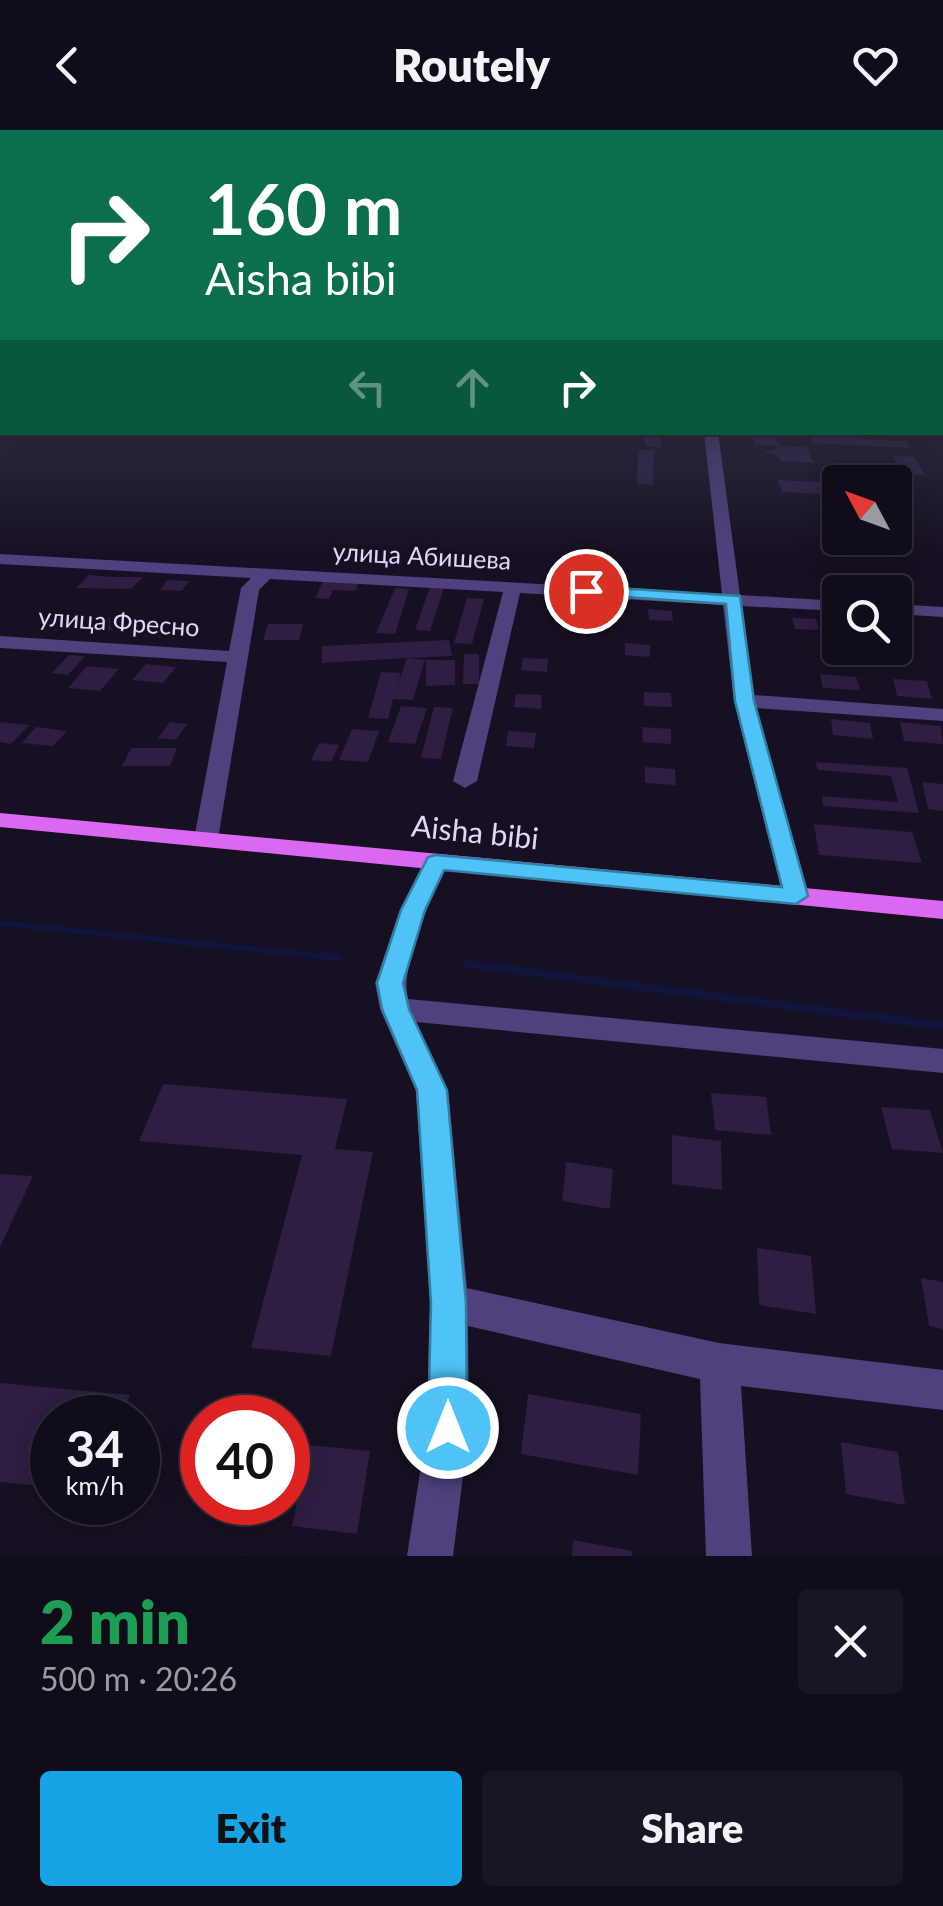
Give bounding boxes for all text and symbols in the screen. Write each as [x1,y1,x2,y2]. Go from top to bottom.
icon: back [40,38,95,93]
text: Routely [393,38,550,92]
icon: heart [848,38,903,93]
text: 160 m [205,166,402,250]
icon: right [40,170,170,300]
text: Aisha bibi [205,251,397,305]
icon: left [340,360,395,415]
icon: ahead [445,360,500,415]
icon: right [550,360,605,415]
north arrow [822,465,912,555]
map controls [822,465,912,665]
street label: улица Абишева [332,535,512,575]
pin [544,549,629,634]
icon: arrive [559,564,614,619]
button: search [822,575,912,665]
street label: улица Фресно [38,600,201,642]
street label: Aisha bibi [410,806,541,856]
position arrow [396,1376,500,1480]
speed limit sign: 40 [180,1395,310,1525]
text: 34 [66,1418,124,1478]
text: km/h [66,1470,124,1500]
text: 2 min [40,1585,190,1657]
button: close [798,1589,903,1694]
text: 500 m · 20:26 [40,1659,237,1698]
button: Exit [40,1771,462,1886]
button: Share [482,1771,903,1886]

